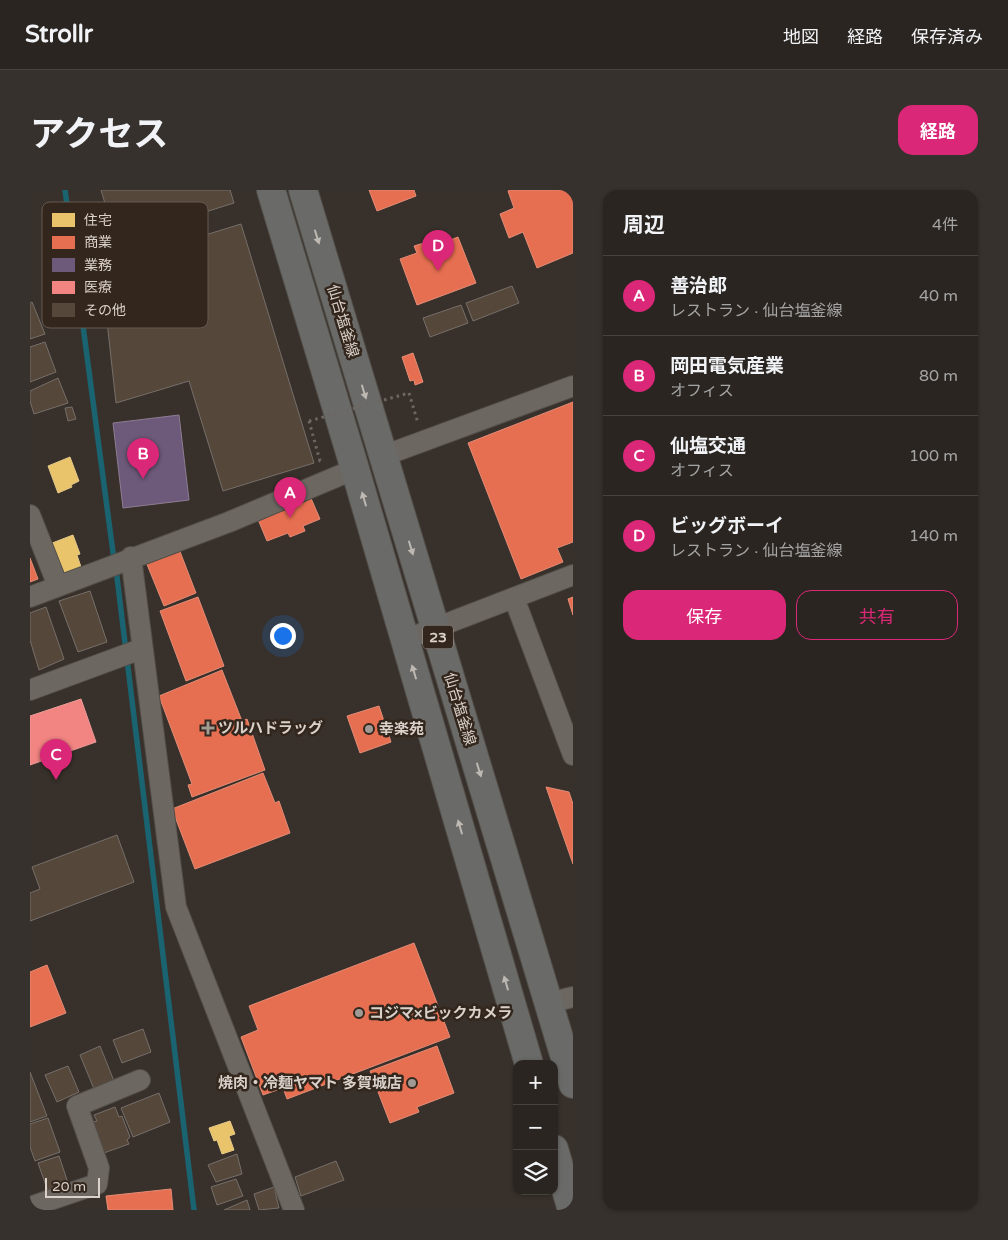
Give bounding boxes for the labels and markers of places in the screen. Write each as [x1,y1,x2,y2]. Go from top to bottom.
pin: D [422,230,454,271]
pin: B [127,438,159,479]
pin: A [274,477,306,518]
place label: ツルハドラッグ [218,719,323,737]
place label: 幸楽苑 [379,720,424,738]
marker: ツルハドラッグ [202,722,214,734]
marker: 幸楽苑 [363,723,375,735]
pin: C [40,739,72,780]
place label: コジマ×ビックカメラ [369,1004,512,1022]
marker: コジマ×ビックカメラ [353,1007,365,1019]
place label: 焼肉・冷麺ヤマト 多賀城店 [218,1074,402,1092]
marker: 焼肉・冷麺ヤマト 多賀城店 [406,1077,418,1089]

